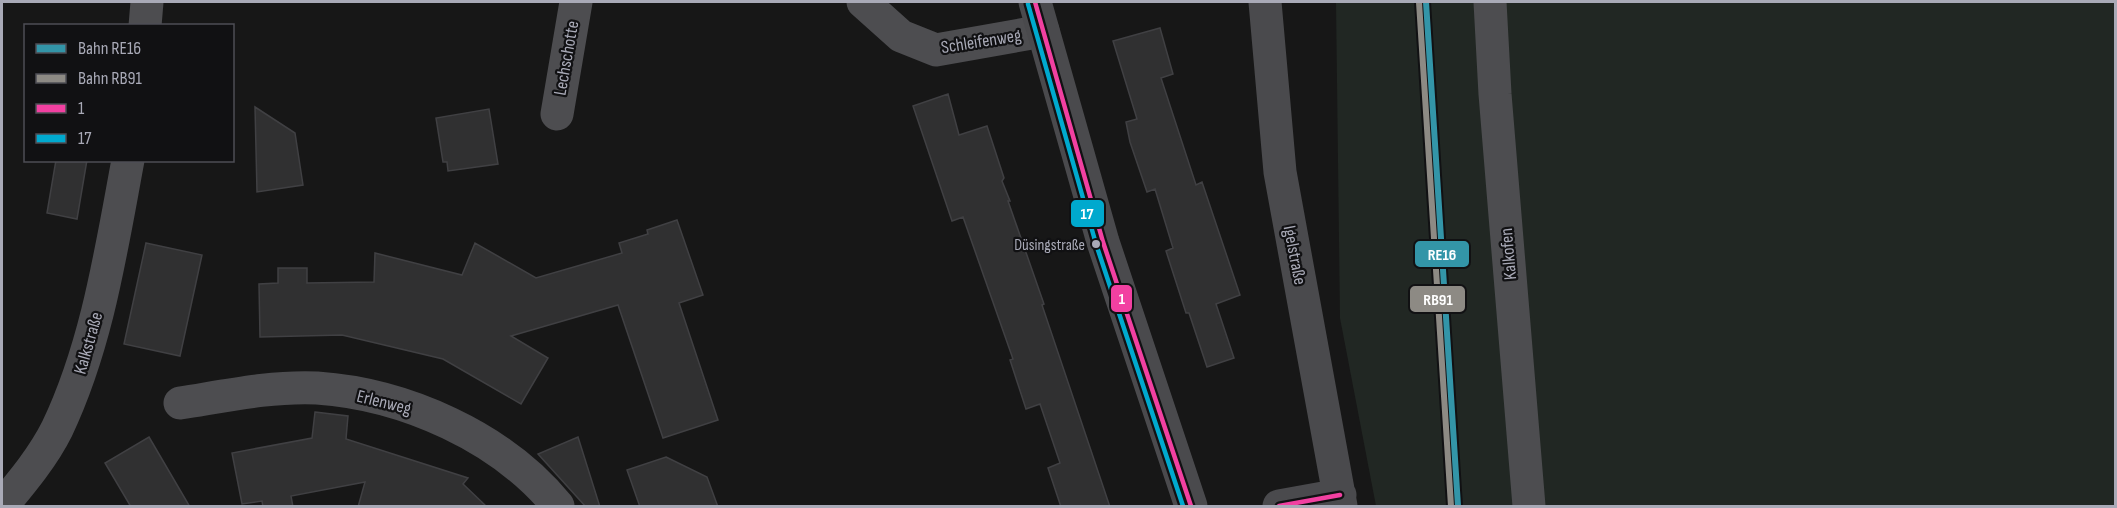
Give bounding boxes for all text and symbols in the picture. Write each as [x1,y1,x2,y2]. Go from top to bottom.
street label: Lechschotte [550,19,583,97]
legend [24,24,234,162]
street label: Schleifenweg [940,25,1023,58]
text: Bahn RE16 [78,38,141,59]
text: Bahn RB91 [78,68,143,89]
text: 1 [78,98,85,119]
text: 17 [78,128,92,149]
line badge: 17 [1070,199,1105,228]
text: 17 [1080,205,1094,224]
street label: Igelstraße [1278,224,1311,286]
street label: Kalkofen [1496,227,1521,281]
place label: Düsingstraße [1014,236,1085,255]
marker: Düsingstraße [1090,238,1102,250]
line badge: RE16 [1414,240,1470,268]
text: RE16 [1428,246,1456,265]
line badge: 1 [1110,284,1133,313]
line badge: RB91 [1409,285,1466,313]
text: 1 [1119,290,1126,309]
text: RB91 [1423,291,1453,310]
street label: Kalkstraße [70,310,107,377]
street label: Erlenweg [354,386,413,419]

